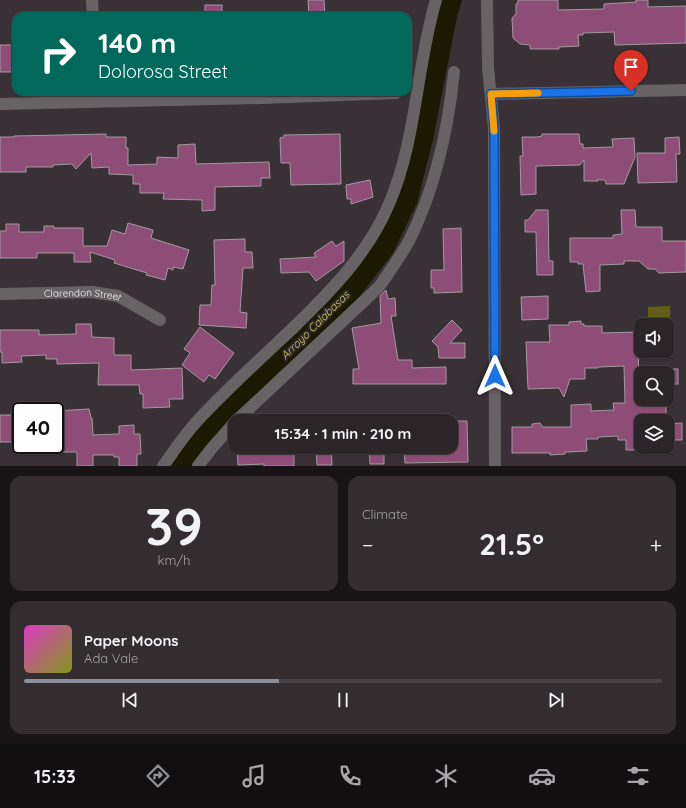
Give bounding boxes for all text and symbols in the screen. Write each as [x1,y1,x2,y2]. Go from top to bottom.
text: 140 m [98,25,176,60]
icon: right [32,28,84,80]
pin [614,50,648,91]
icon: arrive [620,56,642,78]
text: Dolorosa Street [98,60,228,83]
street label: Clarendon Street [44,286,125,304]
water label: Arroyo Calabasas [278,287,353,362]
map controls [634,318,674,454]
button: sound [634,318,674,358]
position arrow [474,355,516,397]
button: search [634,366,674,406]
speed limit sign: 40 [12,402,64,454]
button: layers [634,414,674,454]
text: 15:34 · 1 min · 210 m [275,424,411,443]
text: 39 [145,493,203,558]
text: Climate [362,506,408,522]
text: 21.5° [479,525,544,563]
text: − [362,531,373,559]
text: + [650,531,662,559]
text: km/h [158,552,190,568]
text: Paper Moons [84,631,179,650]
text: Ada Vale [84,650,138,666]
icon: previous [119,689,141,711]
icon: pause [332,689,354,711]
icon: next [545,689,567,711]
icon: directions [144,762,172,790]
icon: music [240,762,268,790]
icon: phone [336,762,364,790]
icon: climate [432,762,460,790]
icon: car [528,762,556,790]
icon: filters [624,762,652,790]
text: 15:33 [34,765,76,788]

